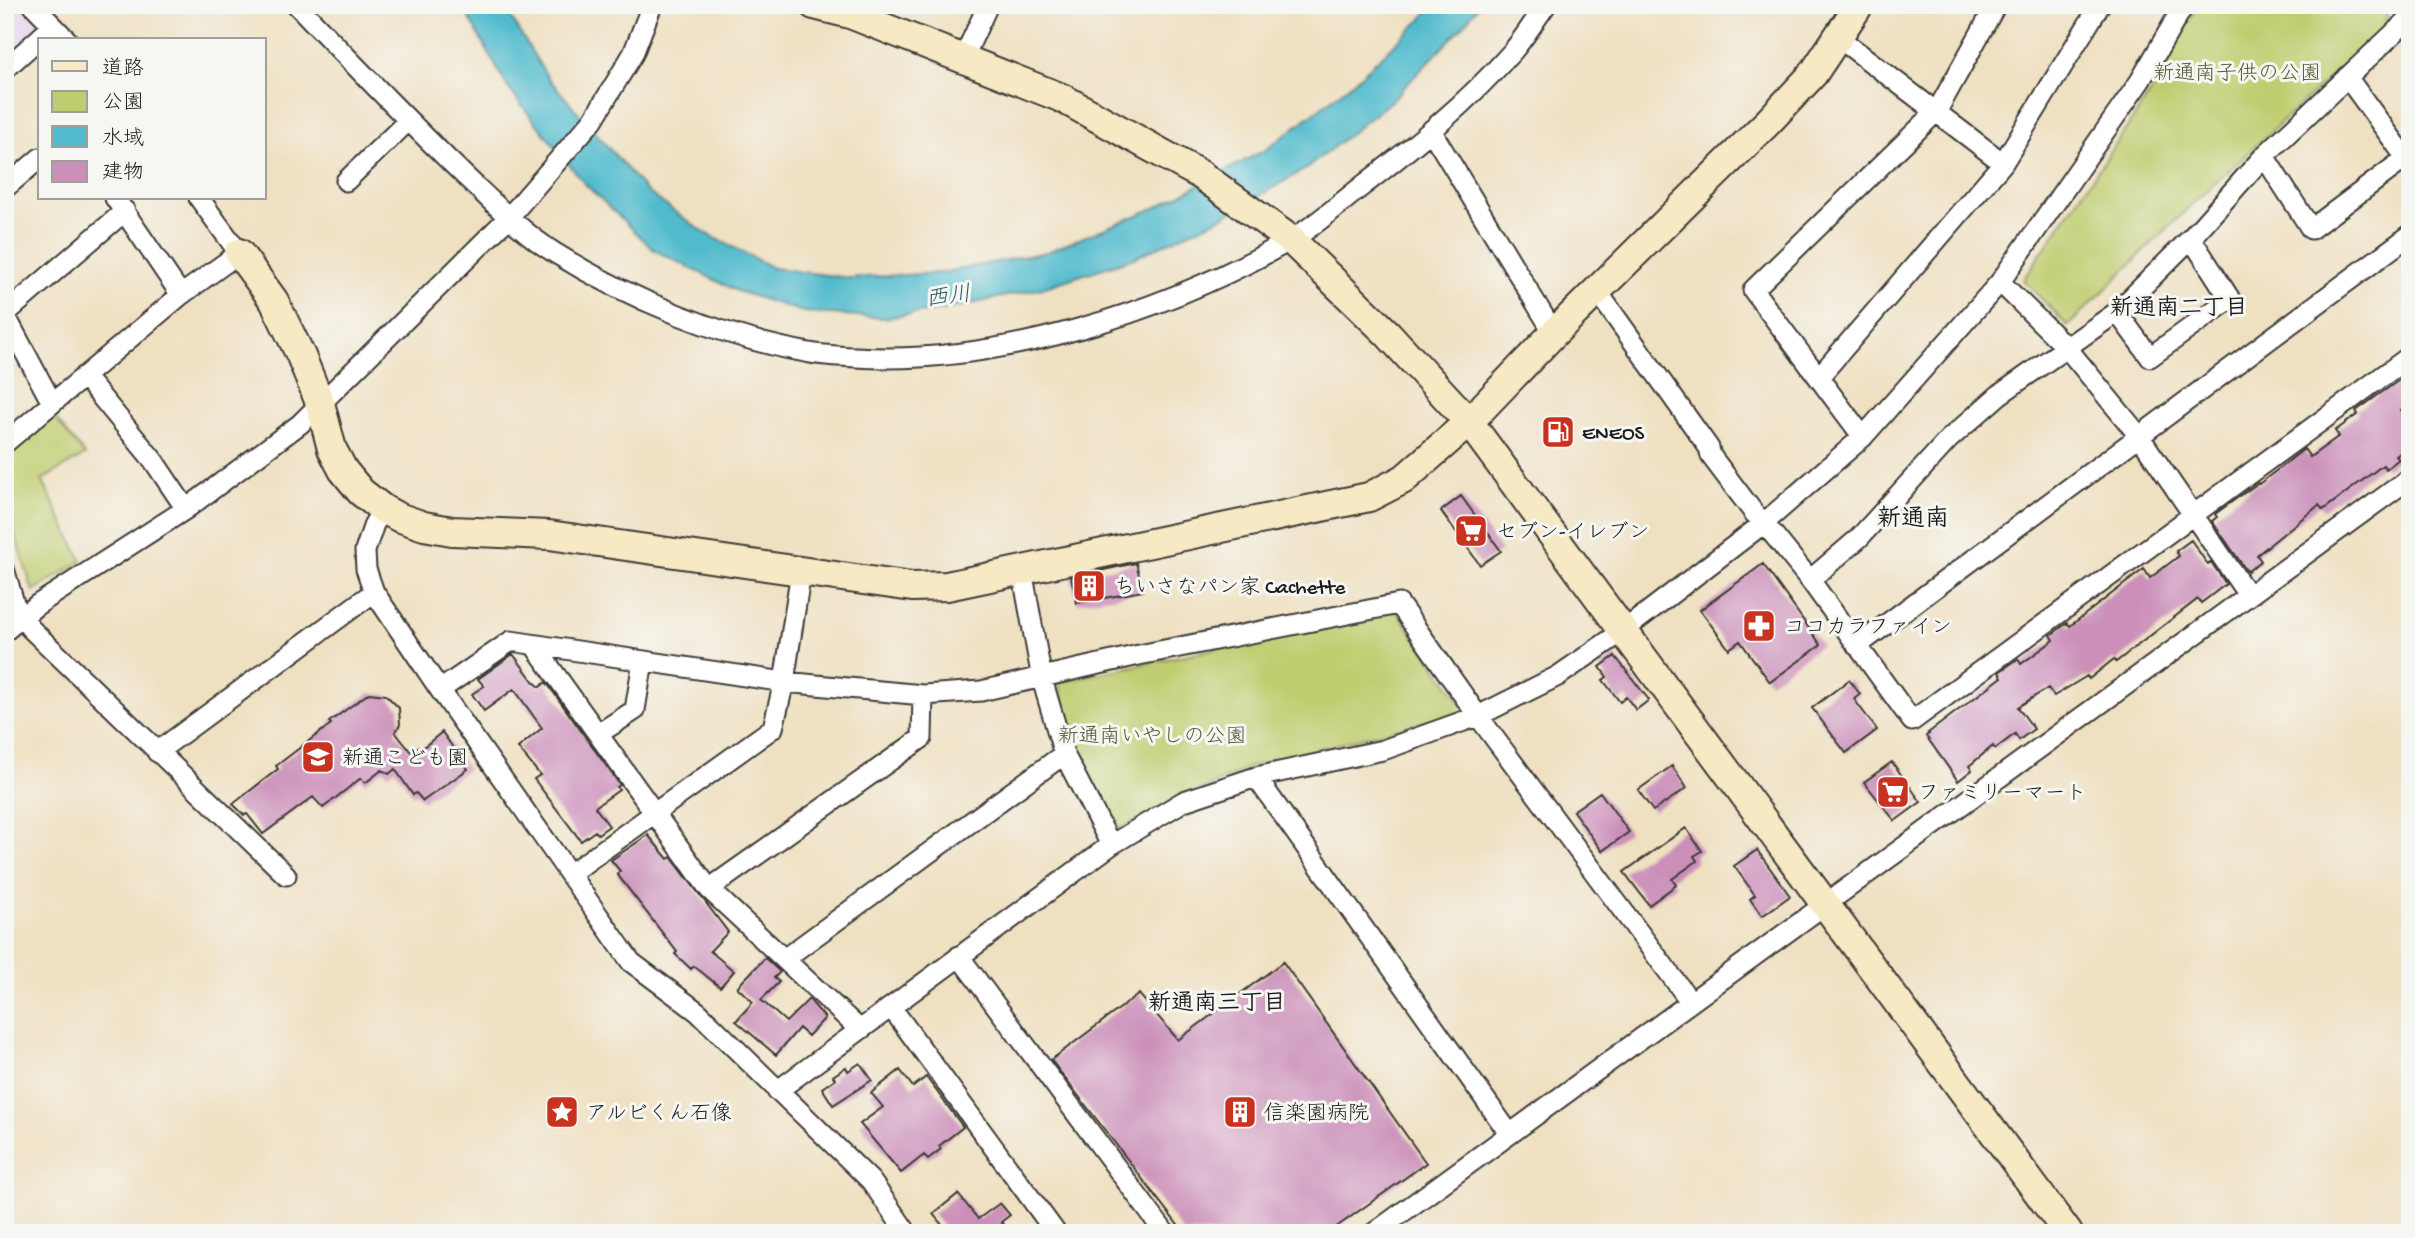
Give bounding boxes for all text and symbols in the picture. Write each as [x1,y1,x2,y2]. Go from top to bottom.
legend [38,38,266,200]
text: 道路 [102,57,144,83]
park label: 新通南子供の公園 [2153,61,2321,88]
text: 公園 [102,92,144,117]
text: 水域 [102,127,144,153]
text: 建物 [102,161,144,187]
water label: 西川 [924,282,973,315]
district label: 新通南二丁目 [2110,295,2248,323]
fuel station icon: ENEOS [1539,413,1577,451]
place label: ENEOS [1582,423,1645,448]
district label: 新通南 [1877,505,1949,535]
supermarket icon: セブン-イレブン [1452,512,1490,550]
place label: セブン-イレブン [1496,521,1650,547]
building icon: ちいさなパン家 Cachette [1070,567,1108,605]
place label: ちいさなパン家 Cachette [1114,575,1347,602]
pharmacy icon: ココカラファイン [1740,607,1778,645]
place label: ココカラファイン [1784,617,1952,642]
park label: 新通南いやしの公園 [1058,724,1247,751]
school or university icon: 新通こども園 [299,738,337,776]
place label: 新通こども園 [342,747,468,773]
supermarket icon: ファミリーマート [1874,773,1912,811]
place label: ファミリーマート [1918,783,2086,808]
district label: 新通南三丁目 [1148,990,1286,1018]
place icon: アルビくん石像 [543,1093,581,1131]
building icon: 信楽園病院 [1221,1093,1259,1131]
place label: アルビくん石像 [586,1101,732,1128]
place label: 信楽園病院 [1264,1101,1369,1128]

